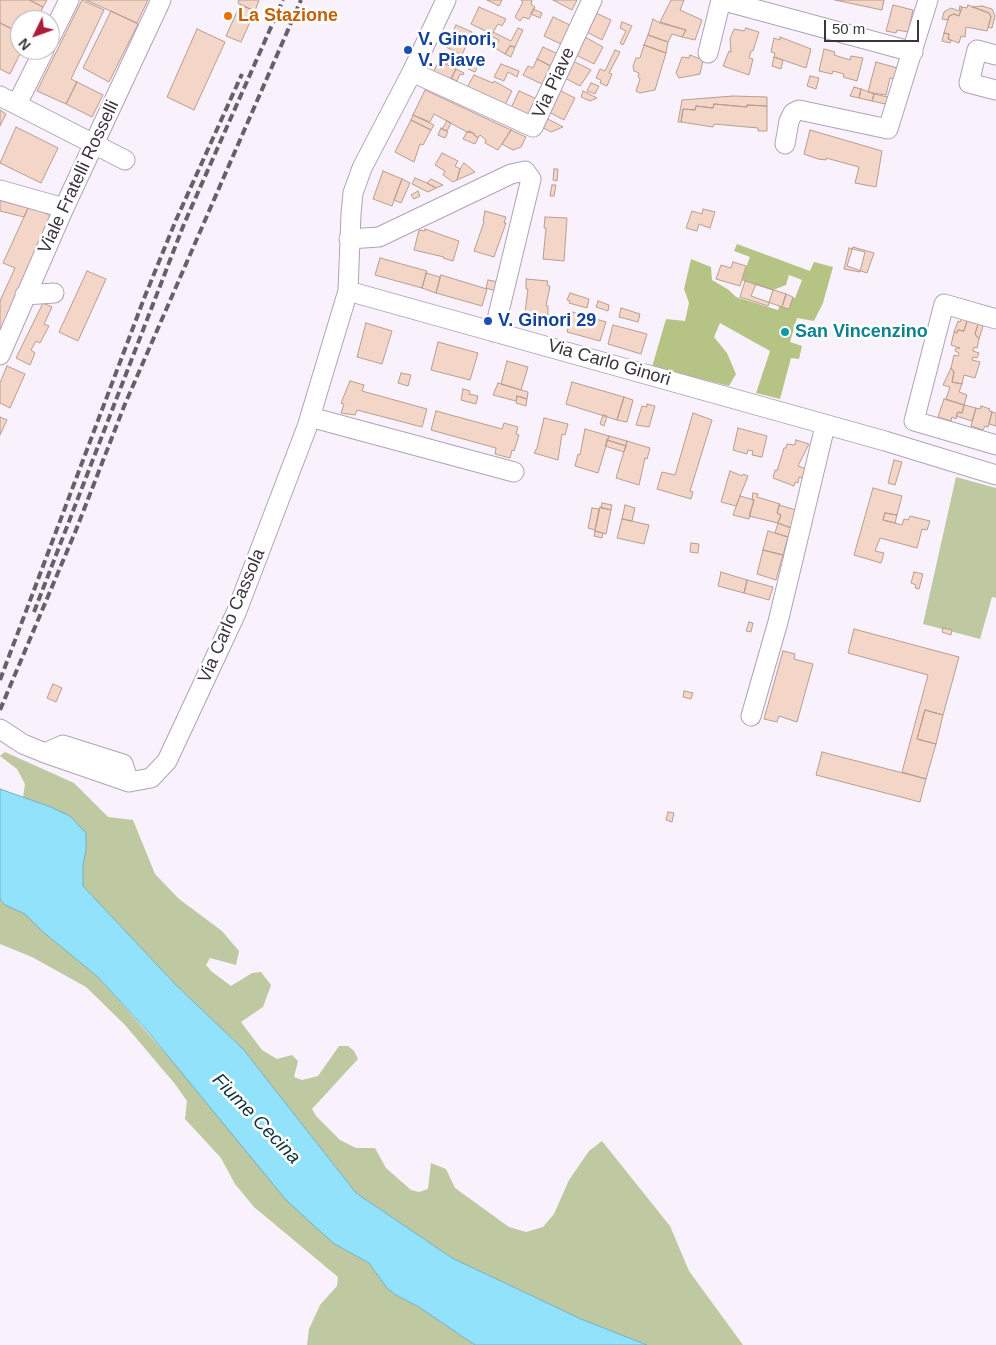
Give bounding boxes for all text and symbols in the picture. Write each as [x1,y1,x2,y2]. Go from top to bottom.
place label: La Stazione [238,5,338,27]
north arrow [10,10,60,60]
marker: La Stazione [222,10,234,22]
scale bar [826,10,921,42]
text: 50 m [832,20,865,37]
place label: V. Ginori, V. Piave [418,29,496,72]
text: N [15,35,34,53]
marker: V. Ginori, V. Piave [402,44,414,56]
street label: Via Piave [528,44,580,122]
street label: Viale Fratelli Rosselli [34,97,124,257]
place label: V. Ginori 29 [498,310,596,332]
marker: V. Ginori 29 [482,315,494,327]
place label: San Vincenzino [795,321,928,343]
marker: San Vincenzino [779,326,791,338]
street label: Via Carlo Ginori [545,335,673,391]
street label: Via Carlo Cassola [194,546,270,686]
water label: Fiume Cecina [207,1069,305,1169]

